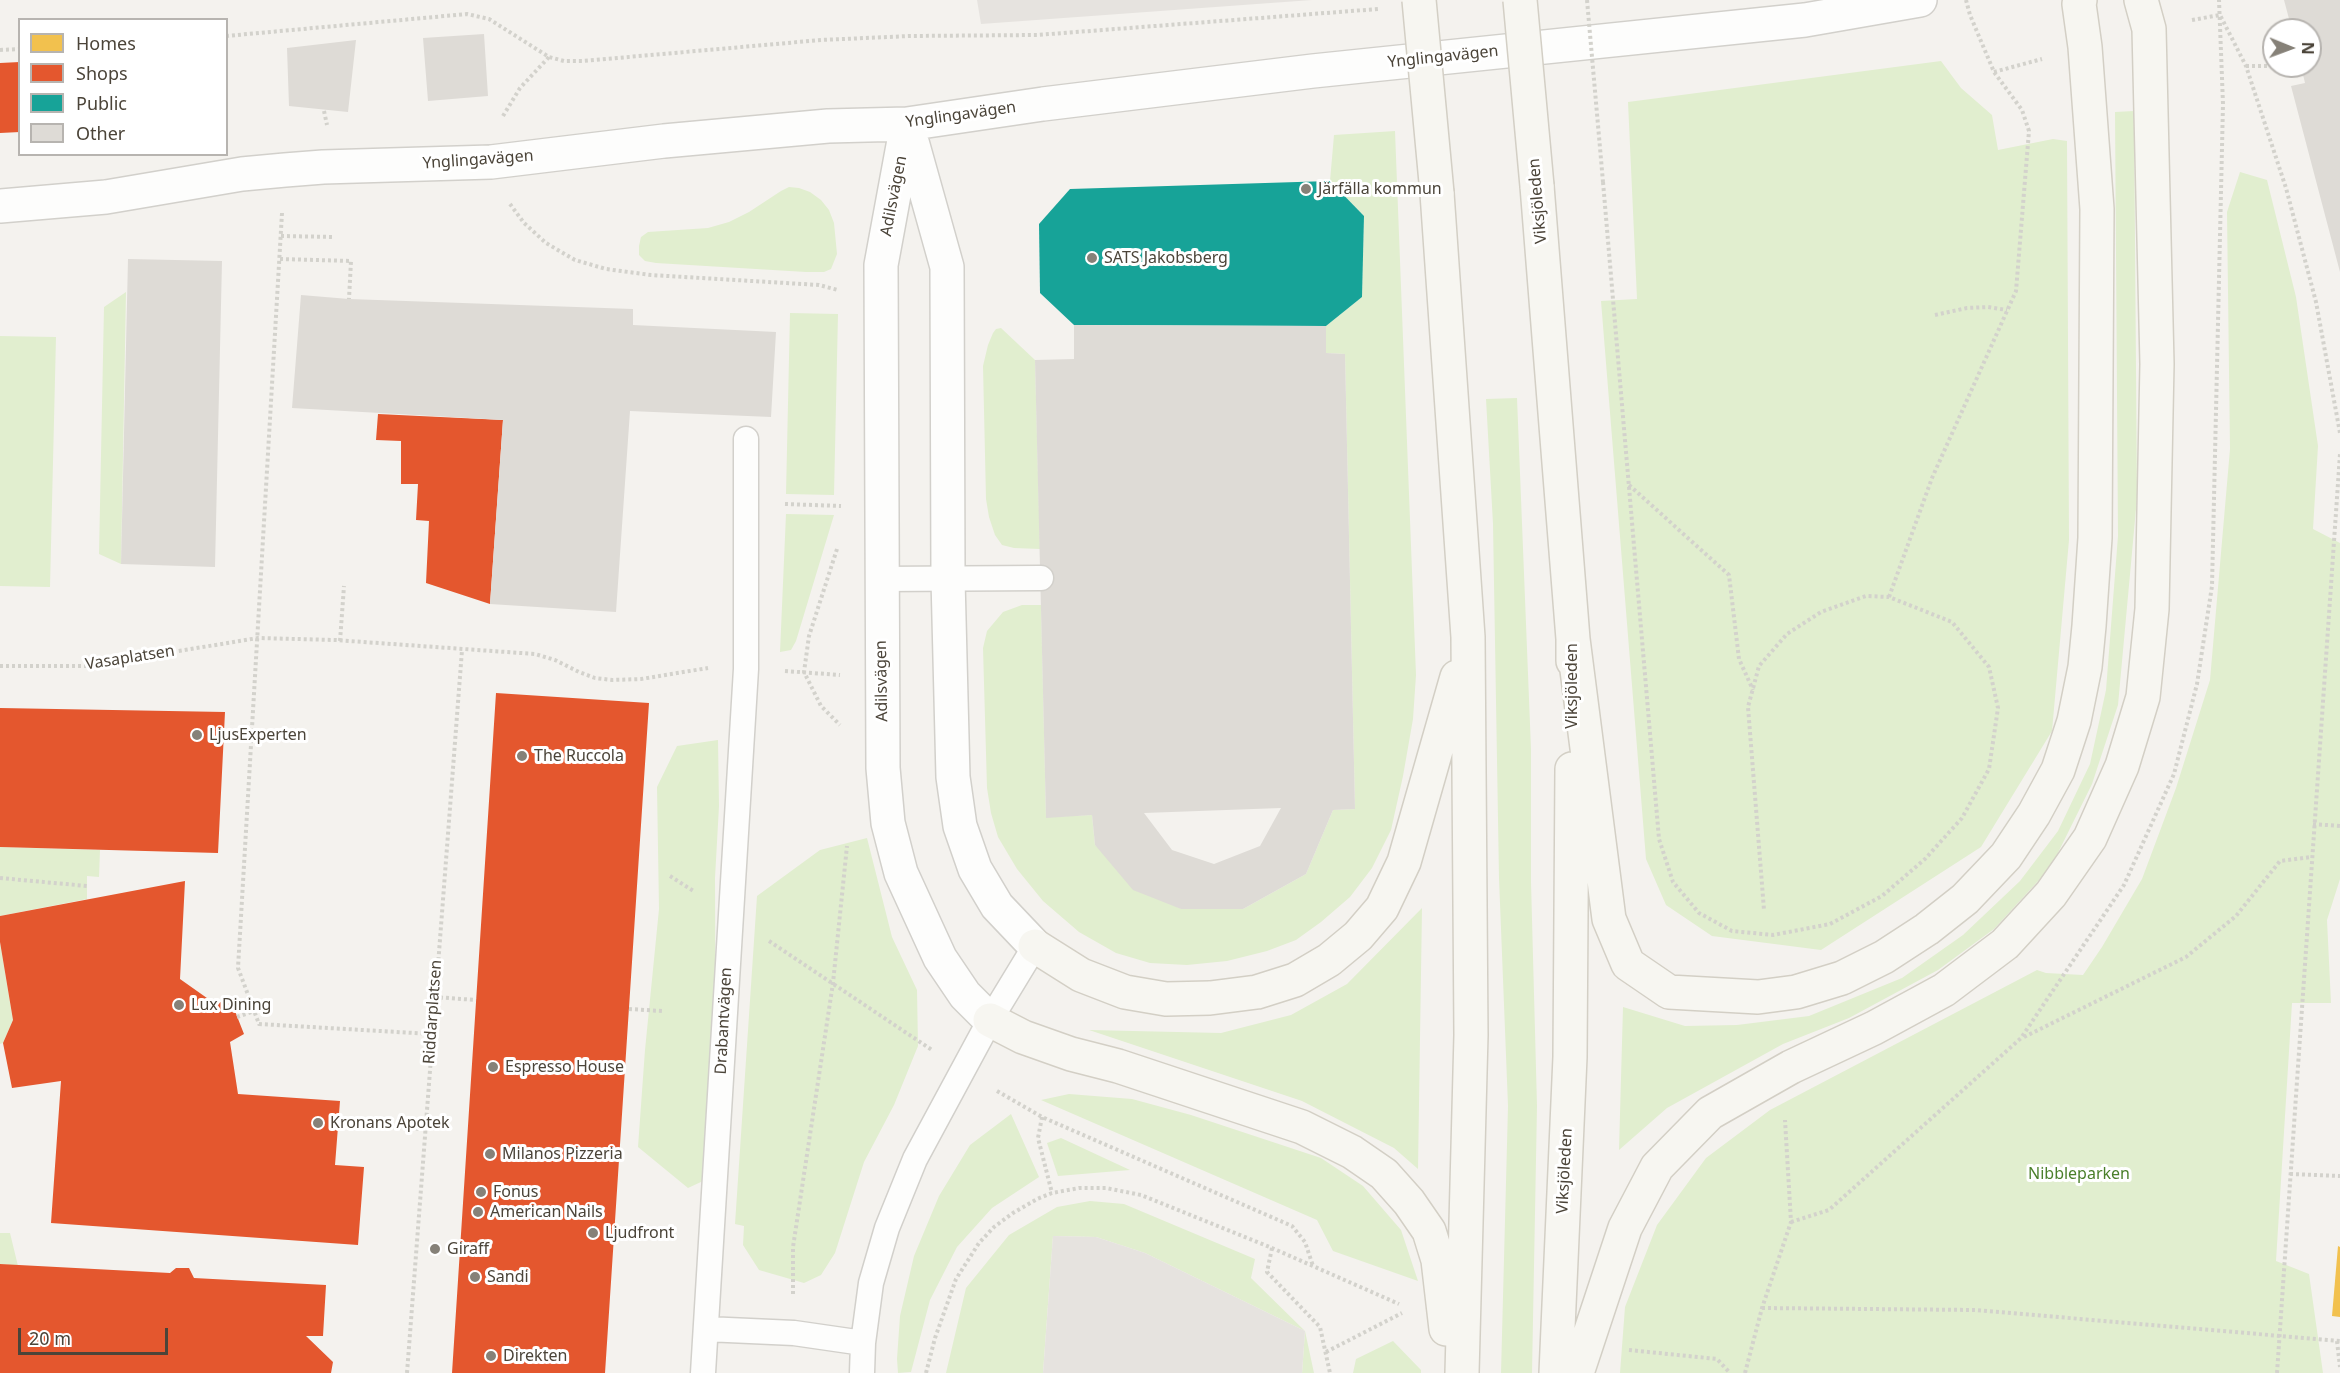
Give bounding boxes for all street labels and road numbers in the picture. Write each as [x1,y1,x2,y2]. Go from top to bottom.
street label: Ynglingavägen [1387,42,1499,72]
street label: Ynglingavägen [905,98,1017,132]
street label: Ynglingavägen [422,147,534,173]
street label: Adilsvägen [877,154,911,238]
street label: Viksjöleden [1525,158,1551,244]
street label: Adilsvägen [872,640,892,722]
street label: Vasaplatsen [84,641,176,675]
street label: Viksjöleden [1562,643,1582,729]
street label: Riddarplatsen [420,959,446,1065]
street label: Drabantvägen [712,967,736,1075]
street label: Viksjöleden [1553,1128,1577,1214]

